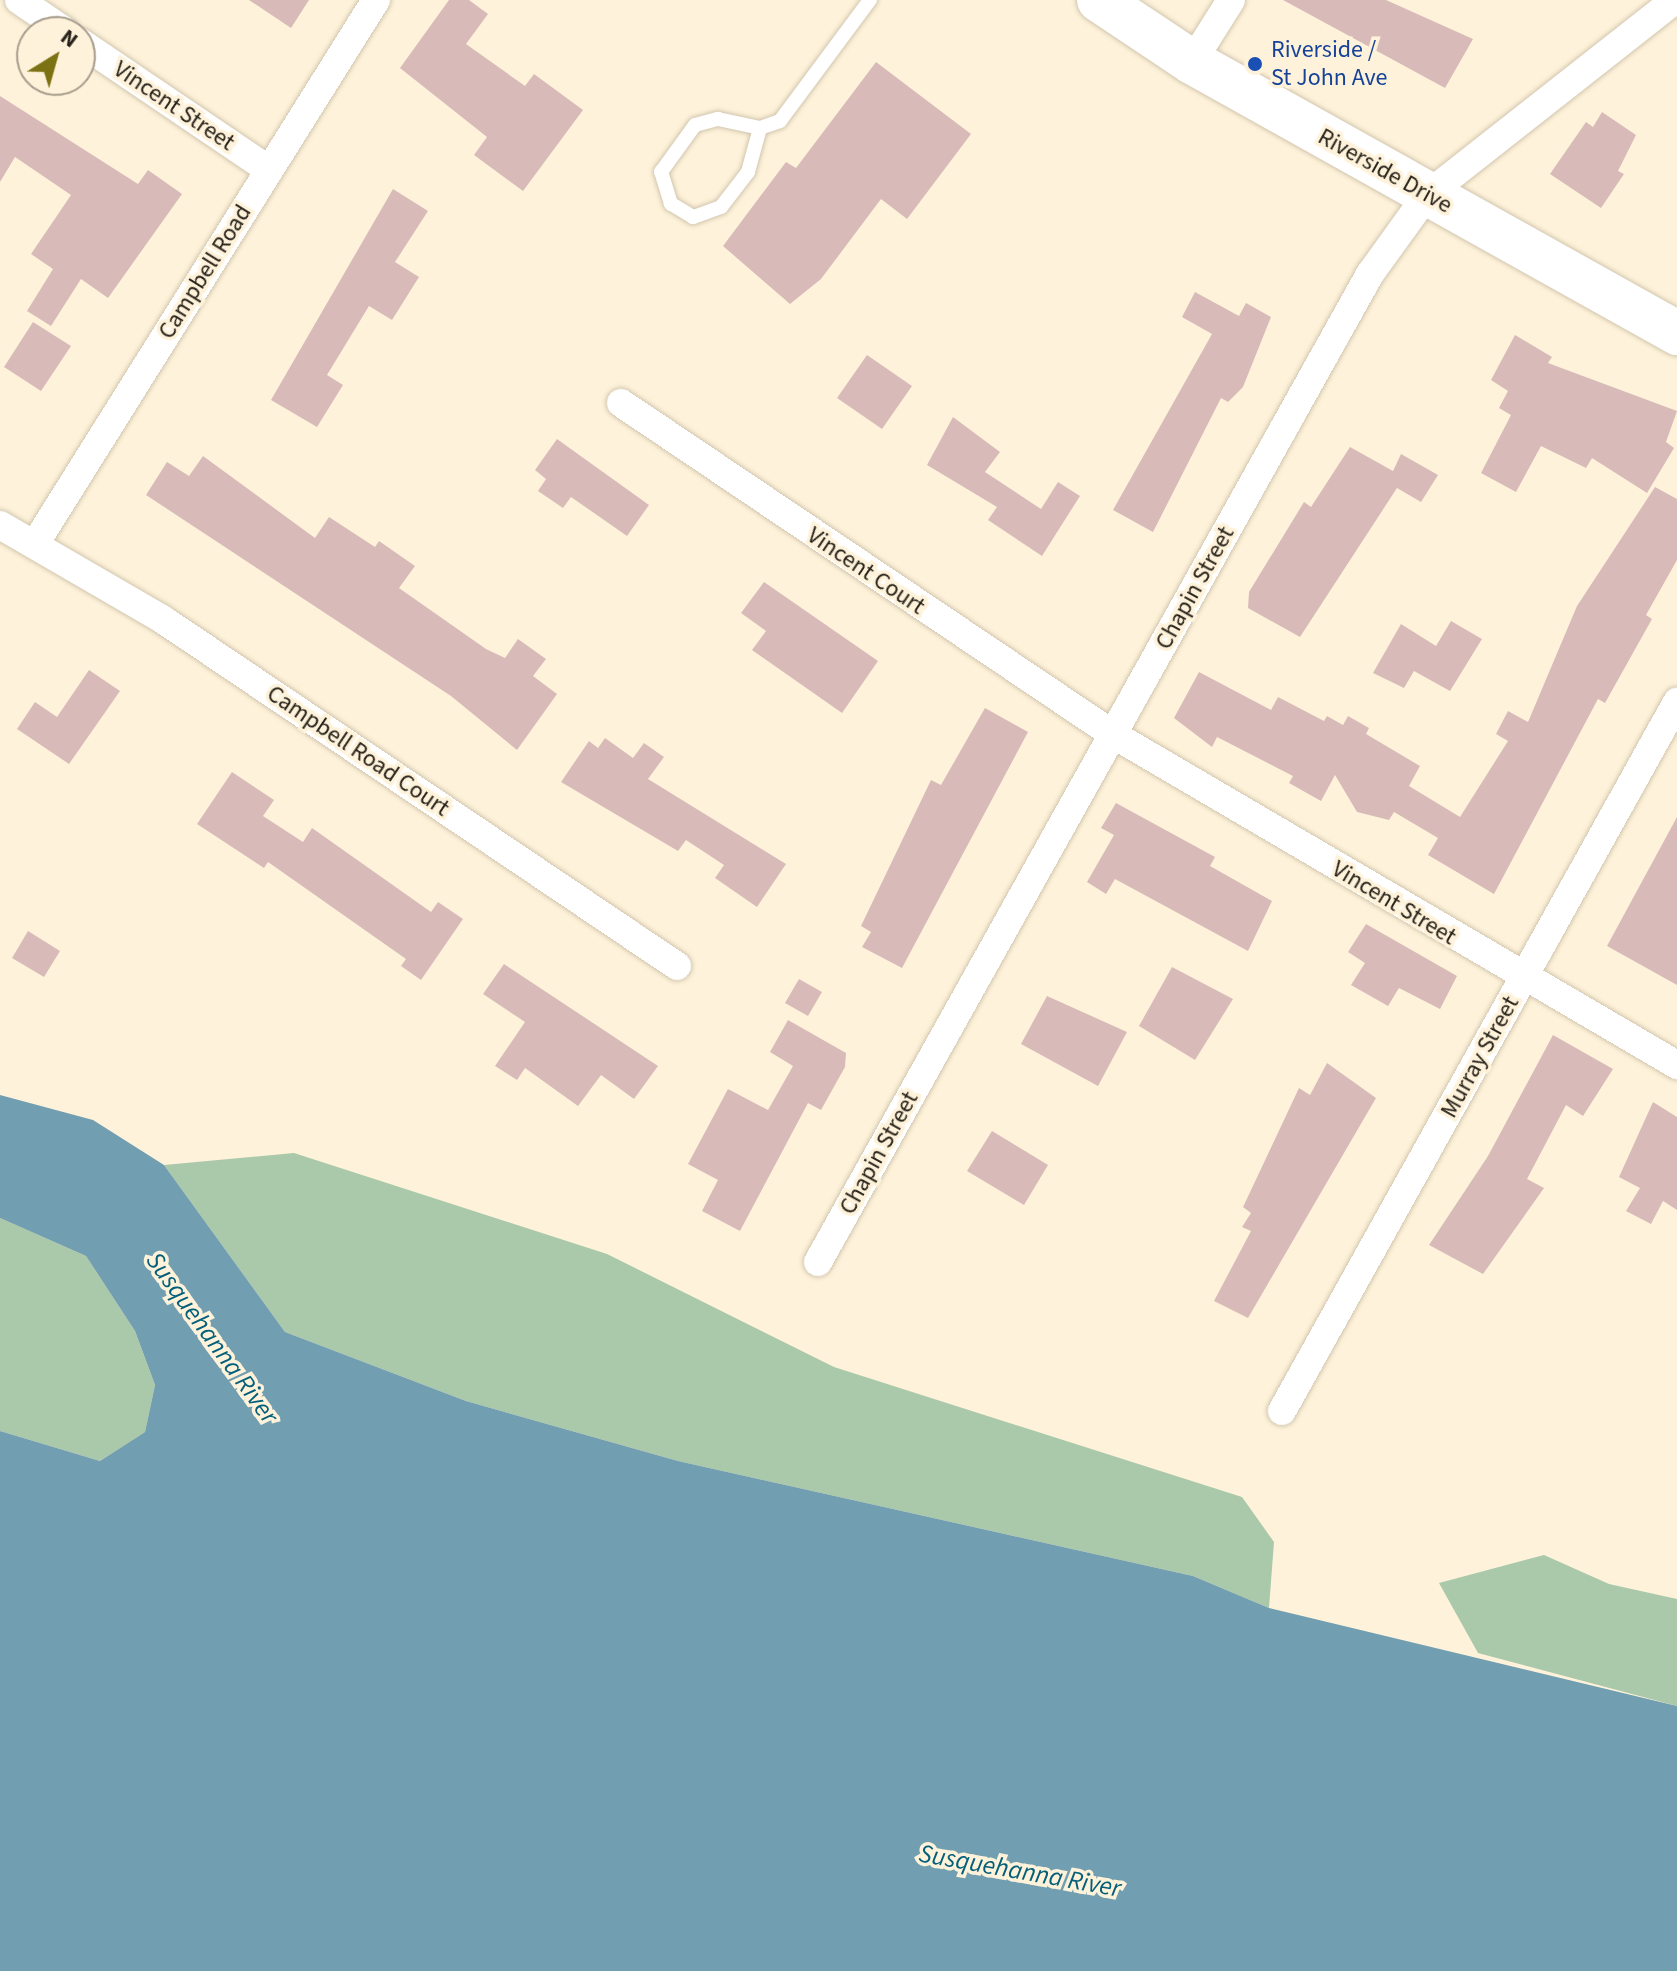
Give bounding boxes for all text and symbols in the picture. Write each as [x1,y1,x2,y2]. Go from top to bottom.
north arrow [16,16,96,96]
text: N [54,21,85,56]
place label: Riverside / St John Ave [1271,36,1388,92]
street label: Vincent Street [108,55,240,157]
marker: Riverside / St John Ave [1246,55,1264,73]
street label: Riverside Drive [1313,122,1457,220]
street label: Campbell Road [152,200,258,344]
street label: Vincent Court [802,521,930,621]
street label: Chapin Street [1149,521,1241,655]
street label: Campbell Road Court [261,679,455,823]
street label: Vincent Street [1327,855,1461,951]
street label: Murray Street [1435,991,1525,1123]
street label: Chapin Street [833,1086,925,1220]
water label: Susquehanna River [139,1246,285,1430]
water label: Susquehanna River [917,1838,1123,1904]

